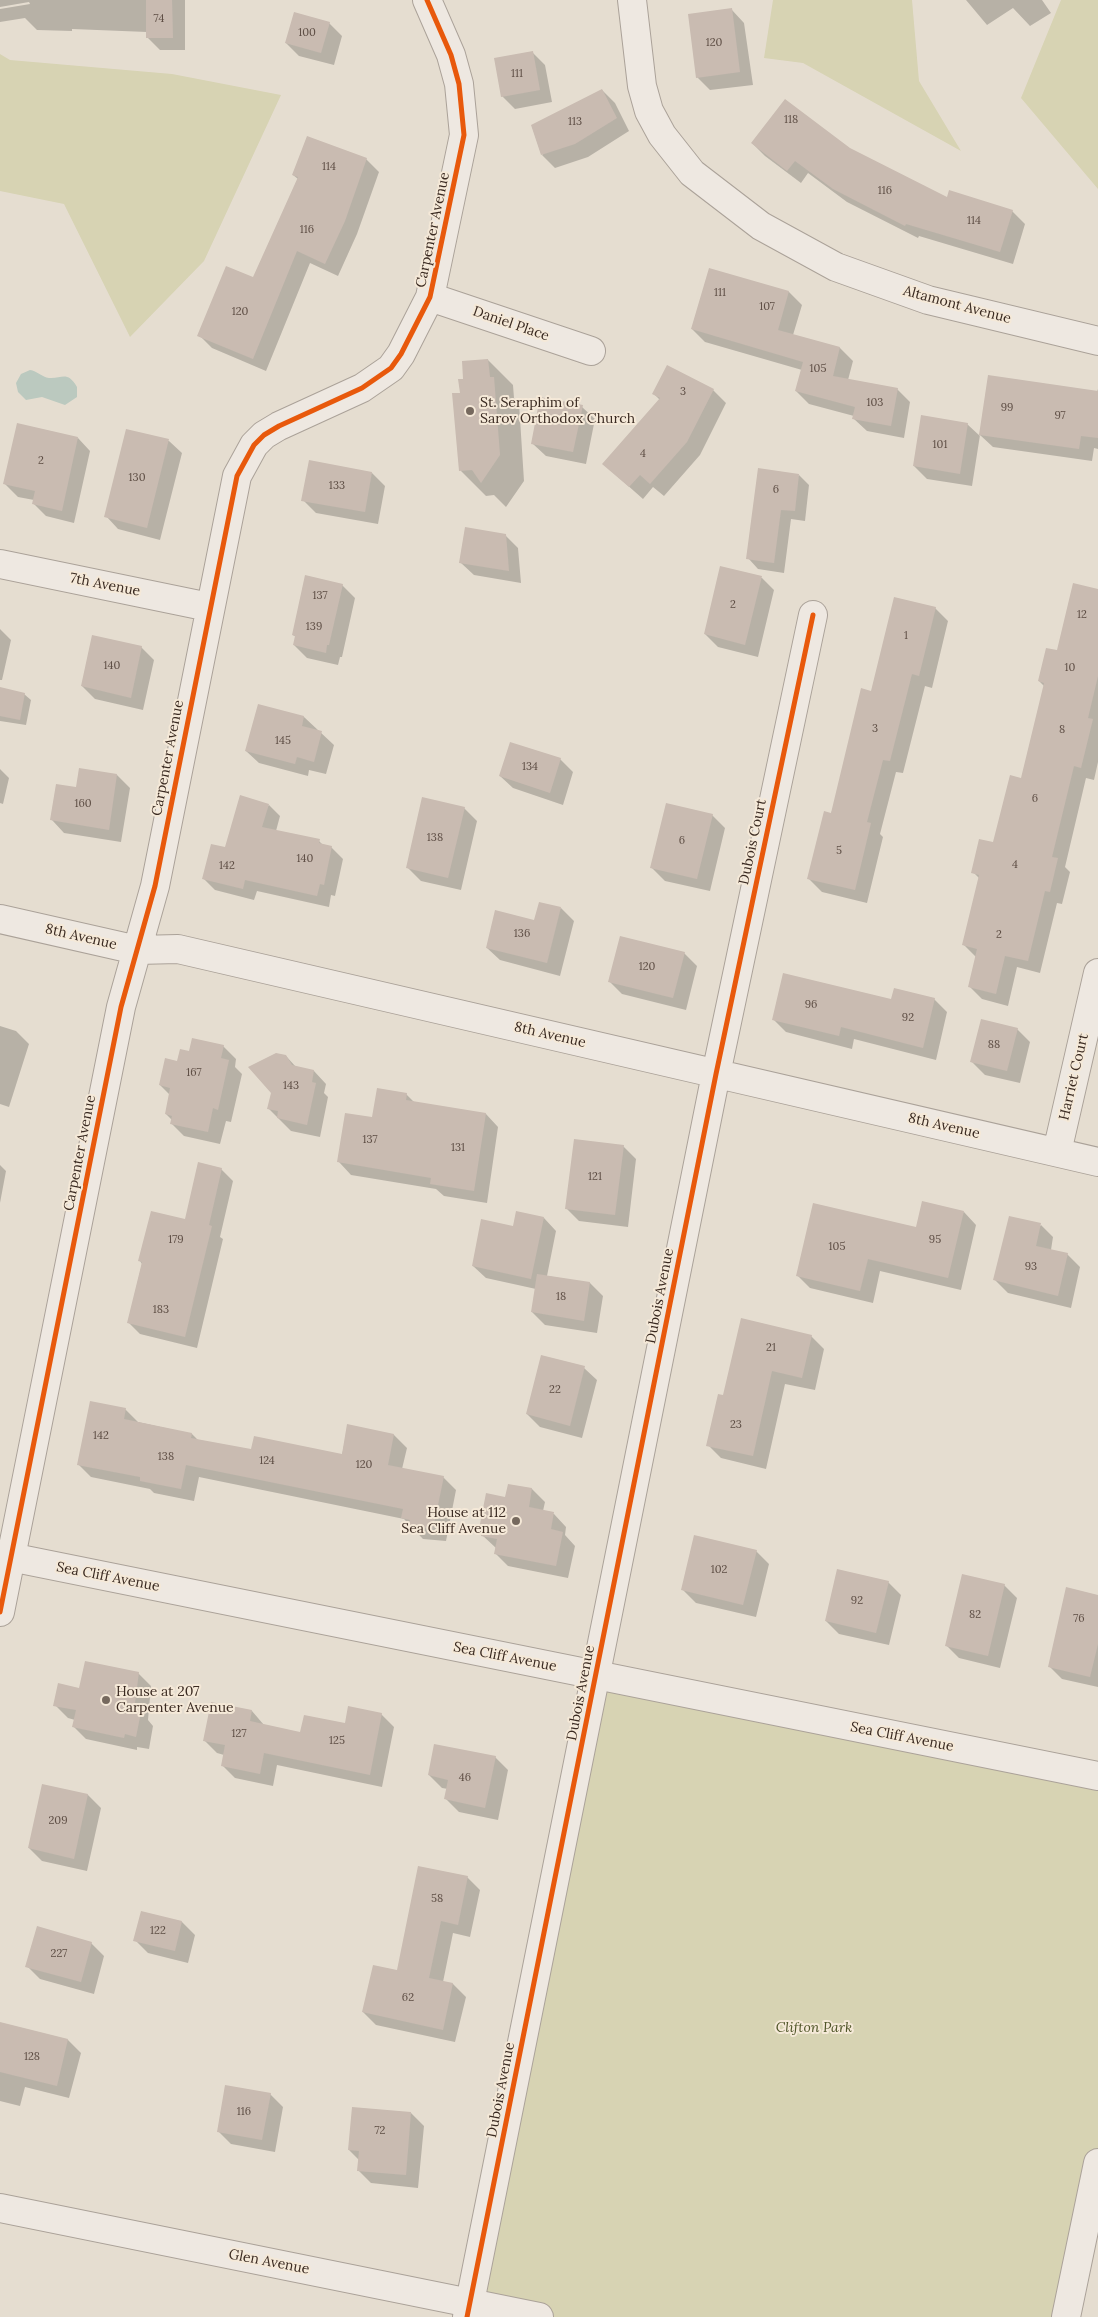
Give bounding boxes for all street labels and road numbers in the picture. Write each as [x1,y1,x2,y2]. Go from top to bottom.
street label: Carpenter Avenue [413,171,453,289]
street label: Altamont Avenue [901,283,1013,327]
street label: Daniel Place [471,303,551,345]
street label: 7th Avenue [68,570,142,600]
street label: Carpenter Avenue [149,699,187,817]
street label: Dubois Court [736,798,770,886]
street label: 8th Avenue [44,921,118,953]
street label: 8th Avenue [513,1019,587,1051]
street label: Harriet Court [1056,1032,1092,1122]
street label: Carpenter Avenue [61,1094,99,1212]
street label: 8th Avenue [907,1110,981,1142]
street label: Dubois Avenue [643,1247,677,1345]
street label: Sea Cliff Avenue [55,1559,161,1595]
street label: Sea Cliff Avenue [452,1639,558,1675]
street label: Dubois Avenue [564,1644,598,1742]
street label: Sea Cliff Avenue [849,1719,955,1755]
street label: Dubois Avenue [484,2041,518,2139]
street label: Glen Avenue [227,2246,311,2278]

